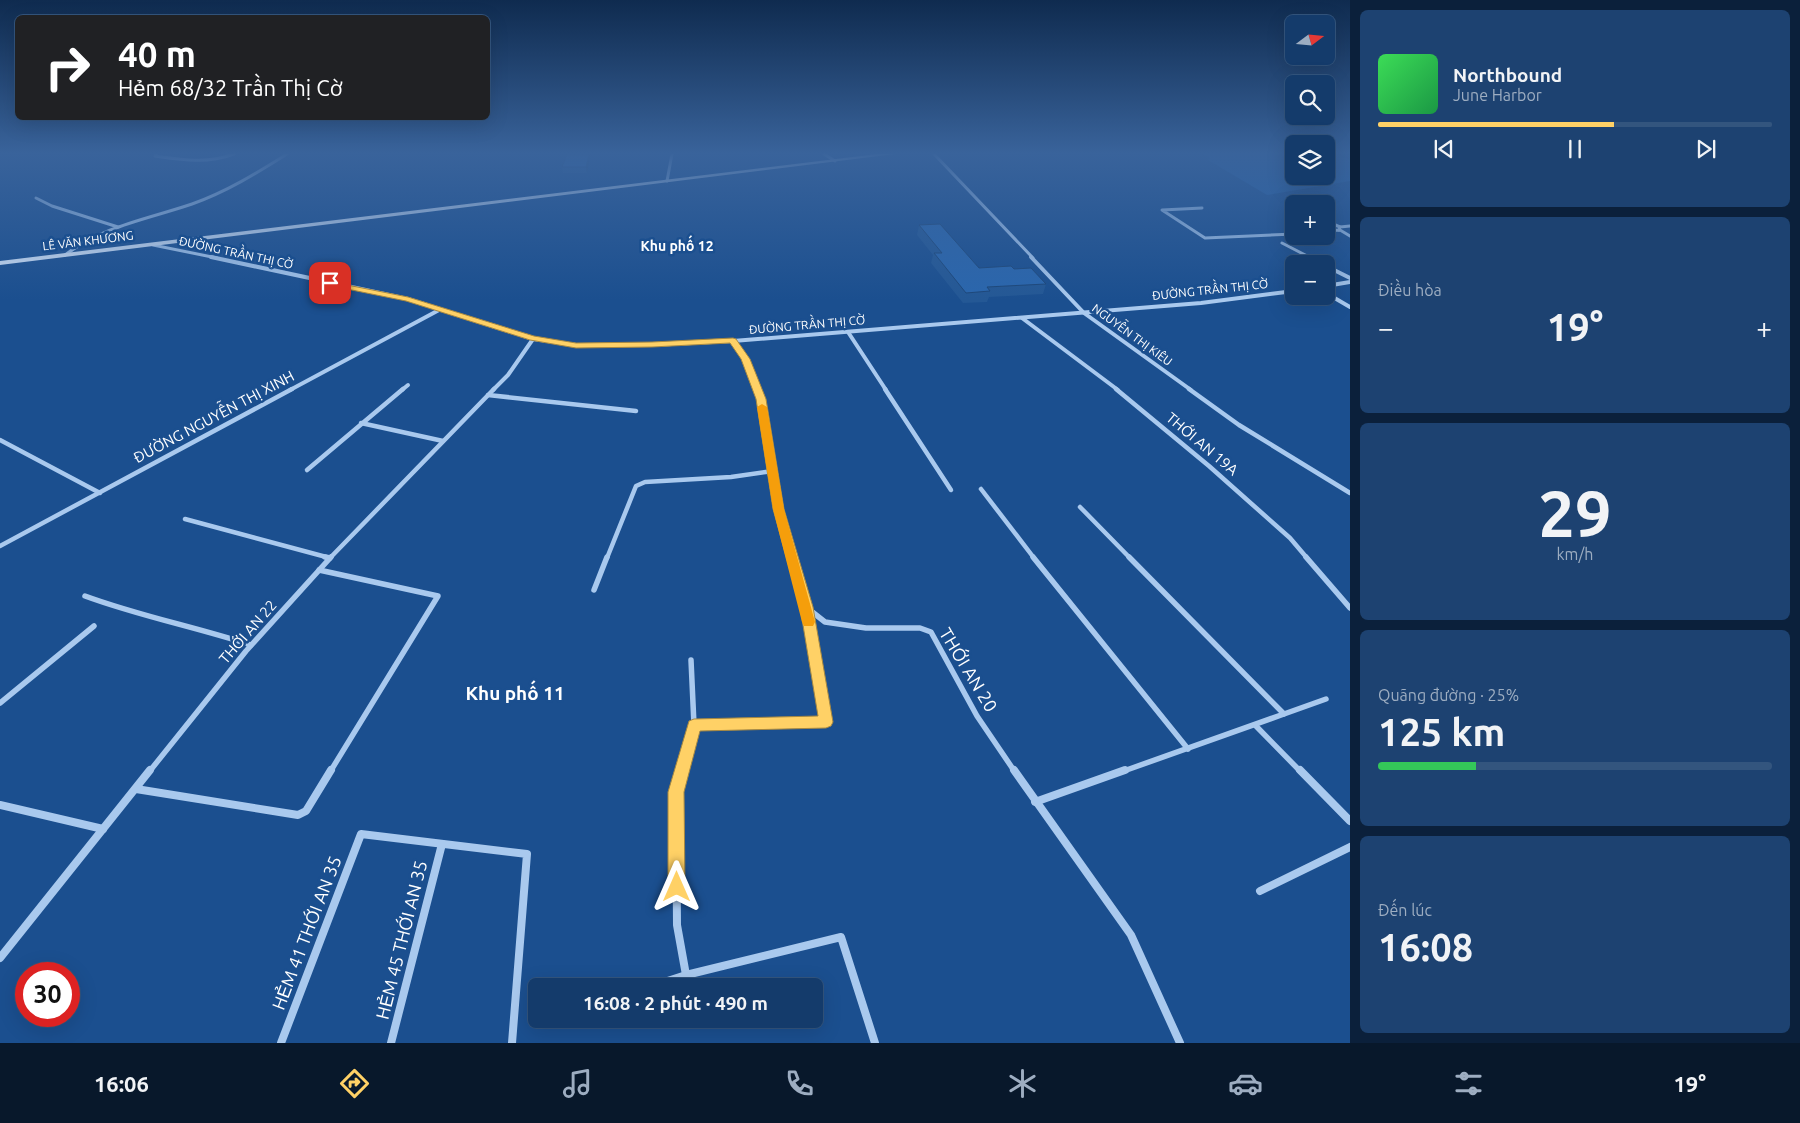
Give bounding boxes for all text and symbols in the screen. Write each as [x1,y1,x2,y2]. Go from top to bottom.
north arrow [1285,15,1335,65]
map controls [1285,15,1335,305]
text: 40 m [118,34,196,74]
icon: right [35,35,100,100]
text: Northbound [1453,64,1562,86]
text: Hẻm 68/32 Trần Thị Cờ [118,75,343,100]
button: search [1285,75,1335,125]
text: June Harbor [1453,86,1542,104]
button: layers [1285,135,1335,185]
icon: previous [1430,135,1458,163]
icon: pause [1561,135,1589,163]
icon: next [1692,135,1720,163]
button: + [1285,195,1335,245]
street label: LÊ VĂN KHƯƠNG [42,228,134,253]
street label: ĐƯỜNG TRẦN THỊ CỜ [178,231,295,272]
district label: Khu phố 12 [640,235,714,254]
button: − [1285,255,1335,305]
pin [309,262,351,304]
icon: arrive [316,269,344,297]
street label: ĐƯỜNG TRẦN THỊ CỜ [1151,274,1269,303]
text: Điều hòa [1378,281,1442,299]
street label: NGUYỄN THỊ KIÊU [1089,300,1176,369]
text: 19° [1547,306,1603,348]
street label: ĐƯỜNG TRẦN THỊ CỜ [748,310,866,337]
text: − [1378,312,1394,343]
text: + [1756,312,1772,343]
street label: ĐƯỜNG NGUYỄN THỊ XINH [129,363,297,466]
street label: THỚI AN 19A [1163,408,1242,479]
text: 29 [1538,476,1612,549]
text: km/h [1557,545,1593,563]
street label: THỚI AN 22 [215,596,280,667]
street label: THỚI AN 20 [936,623,1003,715]
district label: Khu phố 11 [465,680,565,704]
text: Quãng đường · 25% [1378,686,1519,704]
text: 125 km [1378,711,1505,753]
street label: HẺM 41 THỚI AN 35 [266,853,345,1012]
street label: HẺM 45 THỚI AN 35 [370,858,430,1021]
position arrow [650,860,702,912]
text: Đến lúc [1378,901,1432,919]
text: 16:08 [1378,926,1473,968]
speed limit sign: 30 [15,962,80,1027]
text: 16:08 · 2 phút · 490 m [583,992,768,1014]
icon: directions [337,1066,372,1101]
icon: music [560,1066,595,1101]
icon: phone [782,1066,817,1101]
icon: climate [1005,1066,1040,1101]
icon: car [1228,1066,1263,1101]
icon: filters [1451,1066,1486,1101]
text: 16:06 [94,1071,149,1096]
text: 19° [1673,1071,1706,1096]

